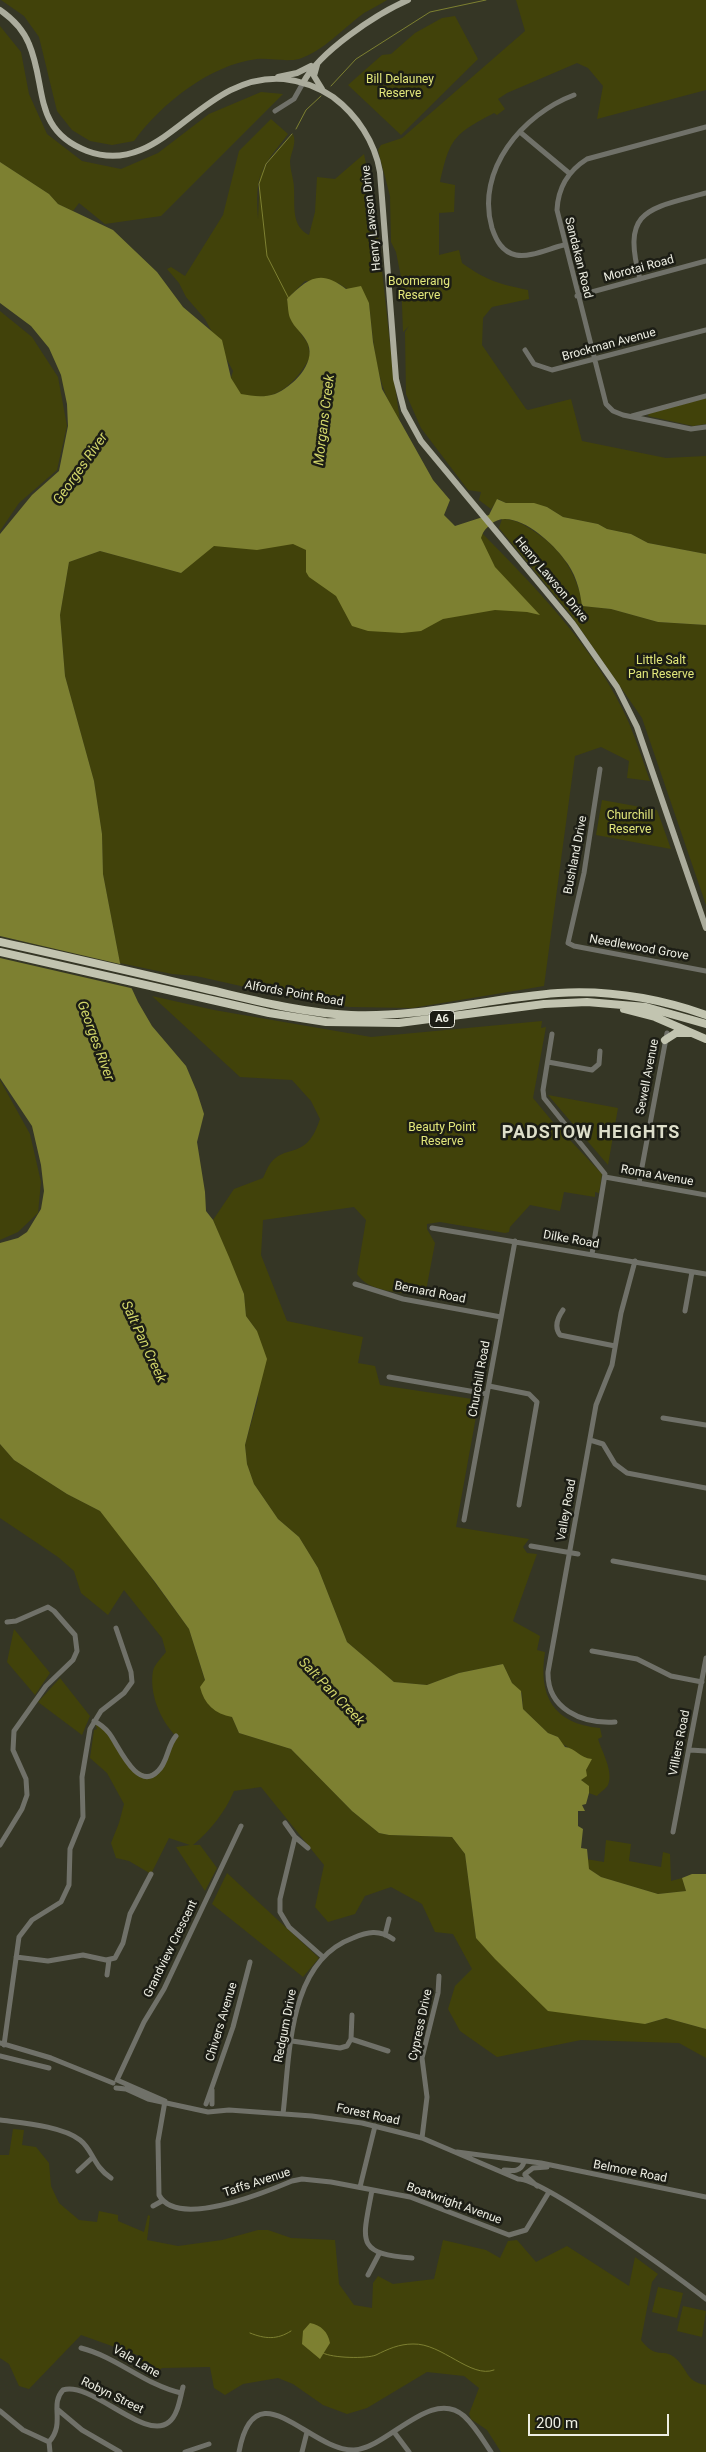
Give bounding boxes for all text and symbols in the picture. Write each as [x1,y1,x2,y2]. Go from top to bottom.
park label: Bill Delauney Reserve [366,73,434,101]
street label: Henry Lawson Drive [359,165,385,271]
street label: Sandakan Road [561,216,595,300]
street label: Morotai Road [602,253,676,285]
park label: Boomerang Reserve [388,275,450,303]
street label: Brockman Avenue [561,326,657,364]
water label: Morgans Creek [311,374,339,466]
water label: Georges River [50,430,112,508]
street label: Henry Lawson Drive [511,535,591,625]
park label: Little Salt Pan Reserve [628,654,694,682]
park label: Churchill Reserve [607,809,653,837]
street label: Bushland Drive [561,815,591,895]
street label: Needlewood Grove [588,932,690,964]
street label: Alfords Point Road [244,978,344,1010]
water label: Georges River [73,999,117,1083]
road number: A6 [430,1011,454,1028]
street label: Sewell Avenue [634,1038,662,1116]
park label: Beauty Point Reserve [408,1121,476,1149]
district label: PADSTOW HEIGHTS [500,1122,682,1144]
street label: Roma Avenue [620,1163,694,1189]
street label: Dilke Road [542,1228,600,1252]
street label: Bernard Road [393,1279,467,1307]
water label: Salt Pan Creek [117,1299,169,1385]
street label: Churchill Road [466,1340,494,1418]
street label: Valley Road [555,1478,579,1542]
water label: Salt Pan Creek [294,1654,368,1730]
street label: Villiers Road [667,1709,693,1777]
street label: Grandview Crescent [141,1898,201,2000]
street label: Chivers Avenue [203,1981,241,2063]
street label: Redgum Drive [272,1988,300,2064]
street label: Cypress Drive [406,1988,436,2062]
street label: Forest Road [335,2101,401,2129]
street label: Belmore Road [592,2158,668,2186]
street label: Taffs Avenue [222,2165,292,2201]
street label: Boatwright Avenue [404,2180,504,2228]
street label: Vale Lane [110,2343,162,2381]
street label: Robyn Street [78,2375,146,2417]
scale bar [531,2404,672,2436]
text: 200 m [536,2414,578,2432]

